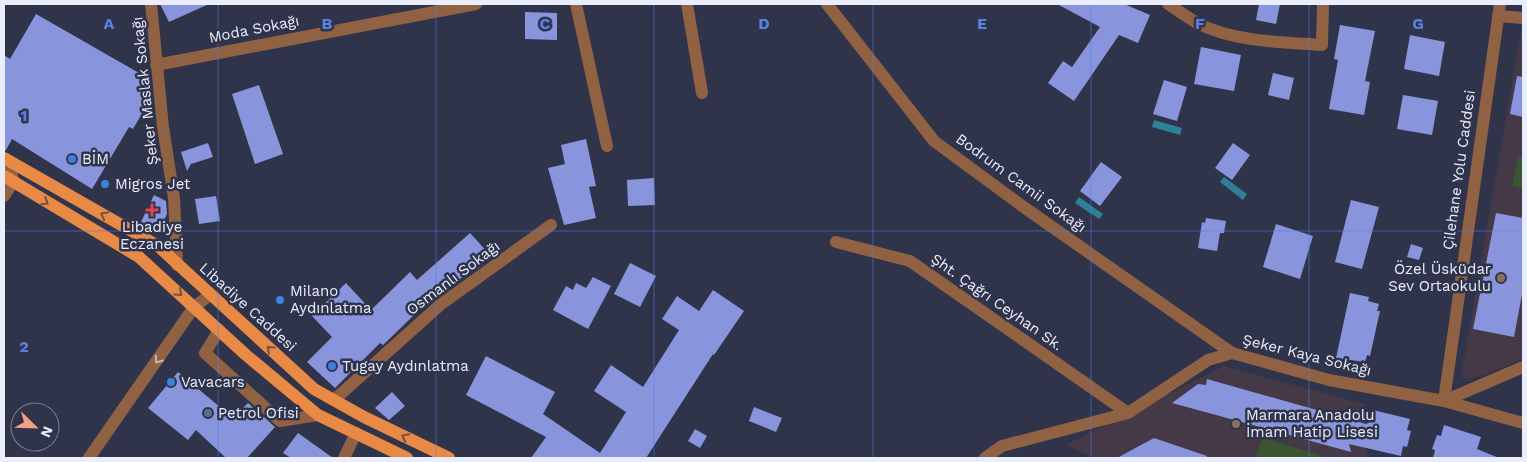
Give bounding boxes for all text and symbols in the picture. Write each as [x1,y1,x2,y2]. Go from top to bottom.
street label: Moda Sokağı [207,11,301,47]
text: A [104,14,115,33]
text: B [322,14,333,33]
text: C [540,14,551,33]
text: D [758,14,770,33]
text: E [977,14,987,33]
text: F [1195,14,1205,33]
text: G [1412,14,1424,33]
street label: Şeker Maslak Sokağı [128,16,162,166]
street label: Çilehane Yolu Caddesi [1439,89,1479,251]
text: 1 [21,106,27,125]
street label: Bodrum Camii Sokağı [952,130,1090,236]
place label: BİM [82,150,109,168]
marker: BİM [66,153,78,165]
place label: Migros Jet [115,175,191,193]
marker: Migros Jet [99,178,111,190]
one-way arrow [40,195,49,205]
marker: Libadiye Eczanesi [146,204,158,216]
one-way arrow [100,211,109,221]
place label: Libadiye Eczanesi [120,218,184,253]
street label: Osmanlı Sokağı [403,237,503,319]
street label: Şht. Çağrı Ceyhan Sk. [928,250,1066,354]
street label: Libadiye Caddesi [196,259,300,355]
place label: Özel Üsküdar Sev Ortaokulu [1388,260,1491,295]
marker: Özel Üsküdar Sev Ortaokulu [1495,272,1507,284]
place label: Milano Aydınlatma [290,282,372,317]
one-way arrow [173,287,182,296]
marker: Milano Aydınlatma [274,294,286,306]
street label: Şeker Kaya Sokağı [1241,330,1373,380]
text: 2 [19,337,29,356]
one-way arrow [267,346,276,355]
one-way arrow [155,354,164,363]
place label: Tugay Aydınlatma [342,357,469,375]
marker: Tugay Aydınlatma [326,360,338,372]
place label: Vavacars [181,373,245,391]
marker: Vavacars [165,376,177,388]
north arrow [10,402,60,452]
place label: Petrol Ofisi [218,404,299,422]
place label: Marmara Anadolu İmam Hatip Lisesi [1246,406,1378,441]
marker: Petrol Ofisi [202,407,214,419]
marker: Marmara Anadolu İmam Hatip Lisesi [1230,418,1242,430]
text: N [38,424,56,440]
one-way arrow [402,433,411,443]

